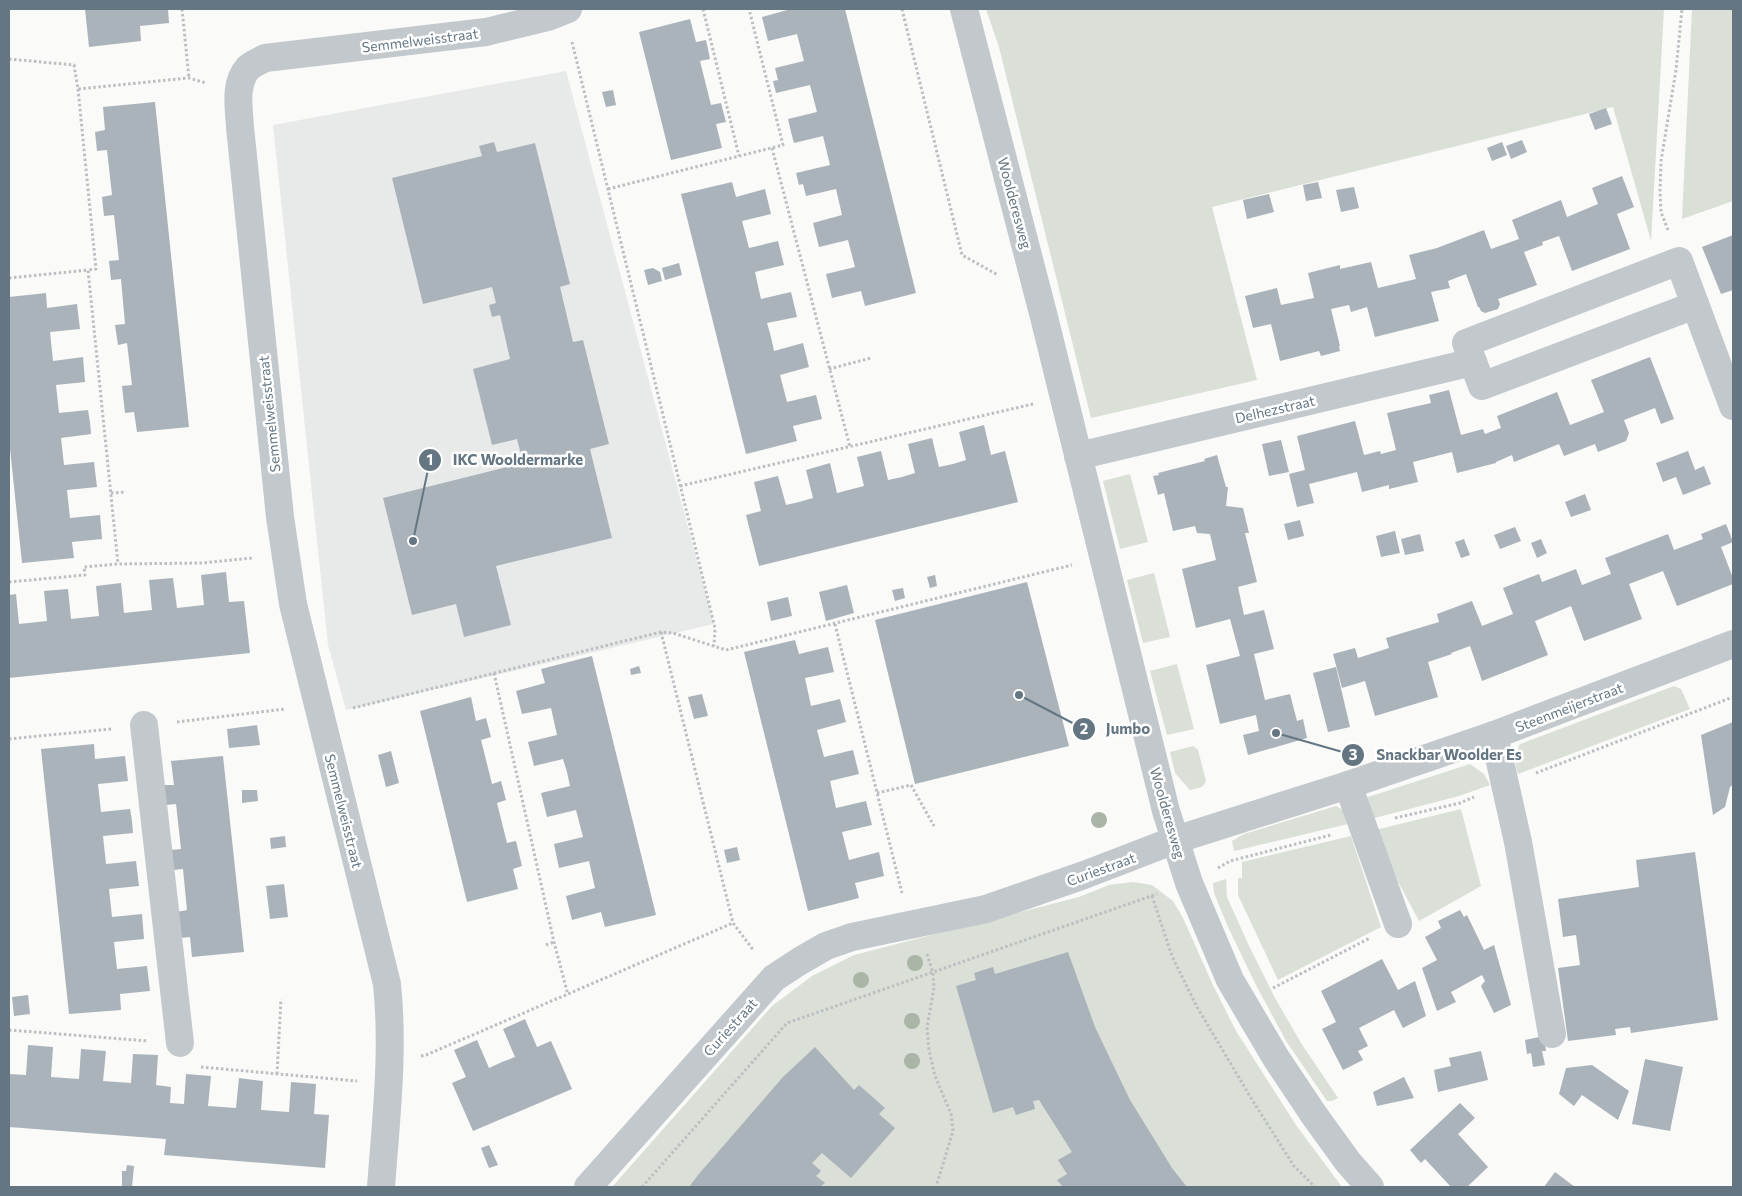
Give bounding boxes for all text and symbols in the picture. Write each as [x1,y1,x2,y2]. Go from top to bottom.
street label: Semmelweisstraat [361,24,479,56]
street label: Woolderesweg [995,155,1035,251]
street label: Semmelweisstraat [254,355,284,473]
street label: Delhezstraat [1233,391,1317,426]
callout: IKC Wooldermarke [417,445,593,475]
text: 1 [427,450,433,468]
text: IKC Wooldermarke [453,450,583,468]
street label: Steenmeijerstraat [1513,679,1625,735]
callout: Jumbo [1071,714,1160,744]
text: 2 [1080,719,1088,737]
text: Jumbo [1106,719,1150,737]
callout: Snackbar Woolder Es [1341,740,1531,770]
text: 3 [1349,745,1358,763]
text: Snackbar Woolder Es [1376,745,1522,763]
street label: Semmelweisstraat [322,752,366,870]
street label: Woolderesweg [1147,765,1189,861]
street label: Curiestraat [1064,849,1138,889]
street label: Curiestraat [700,994,761,1059]

